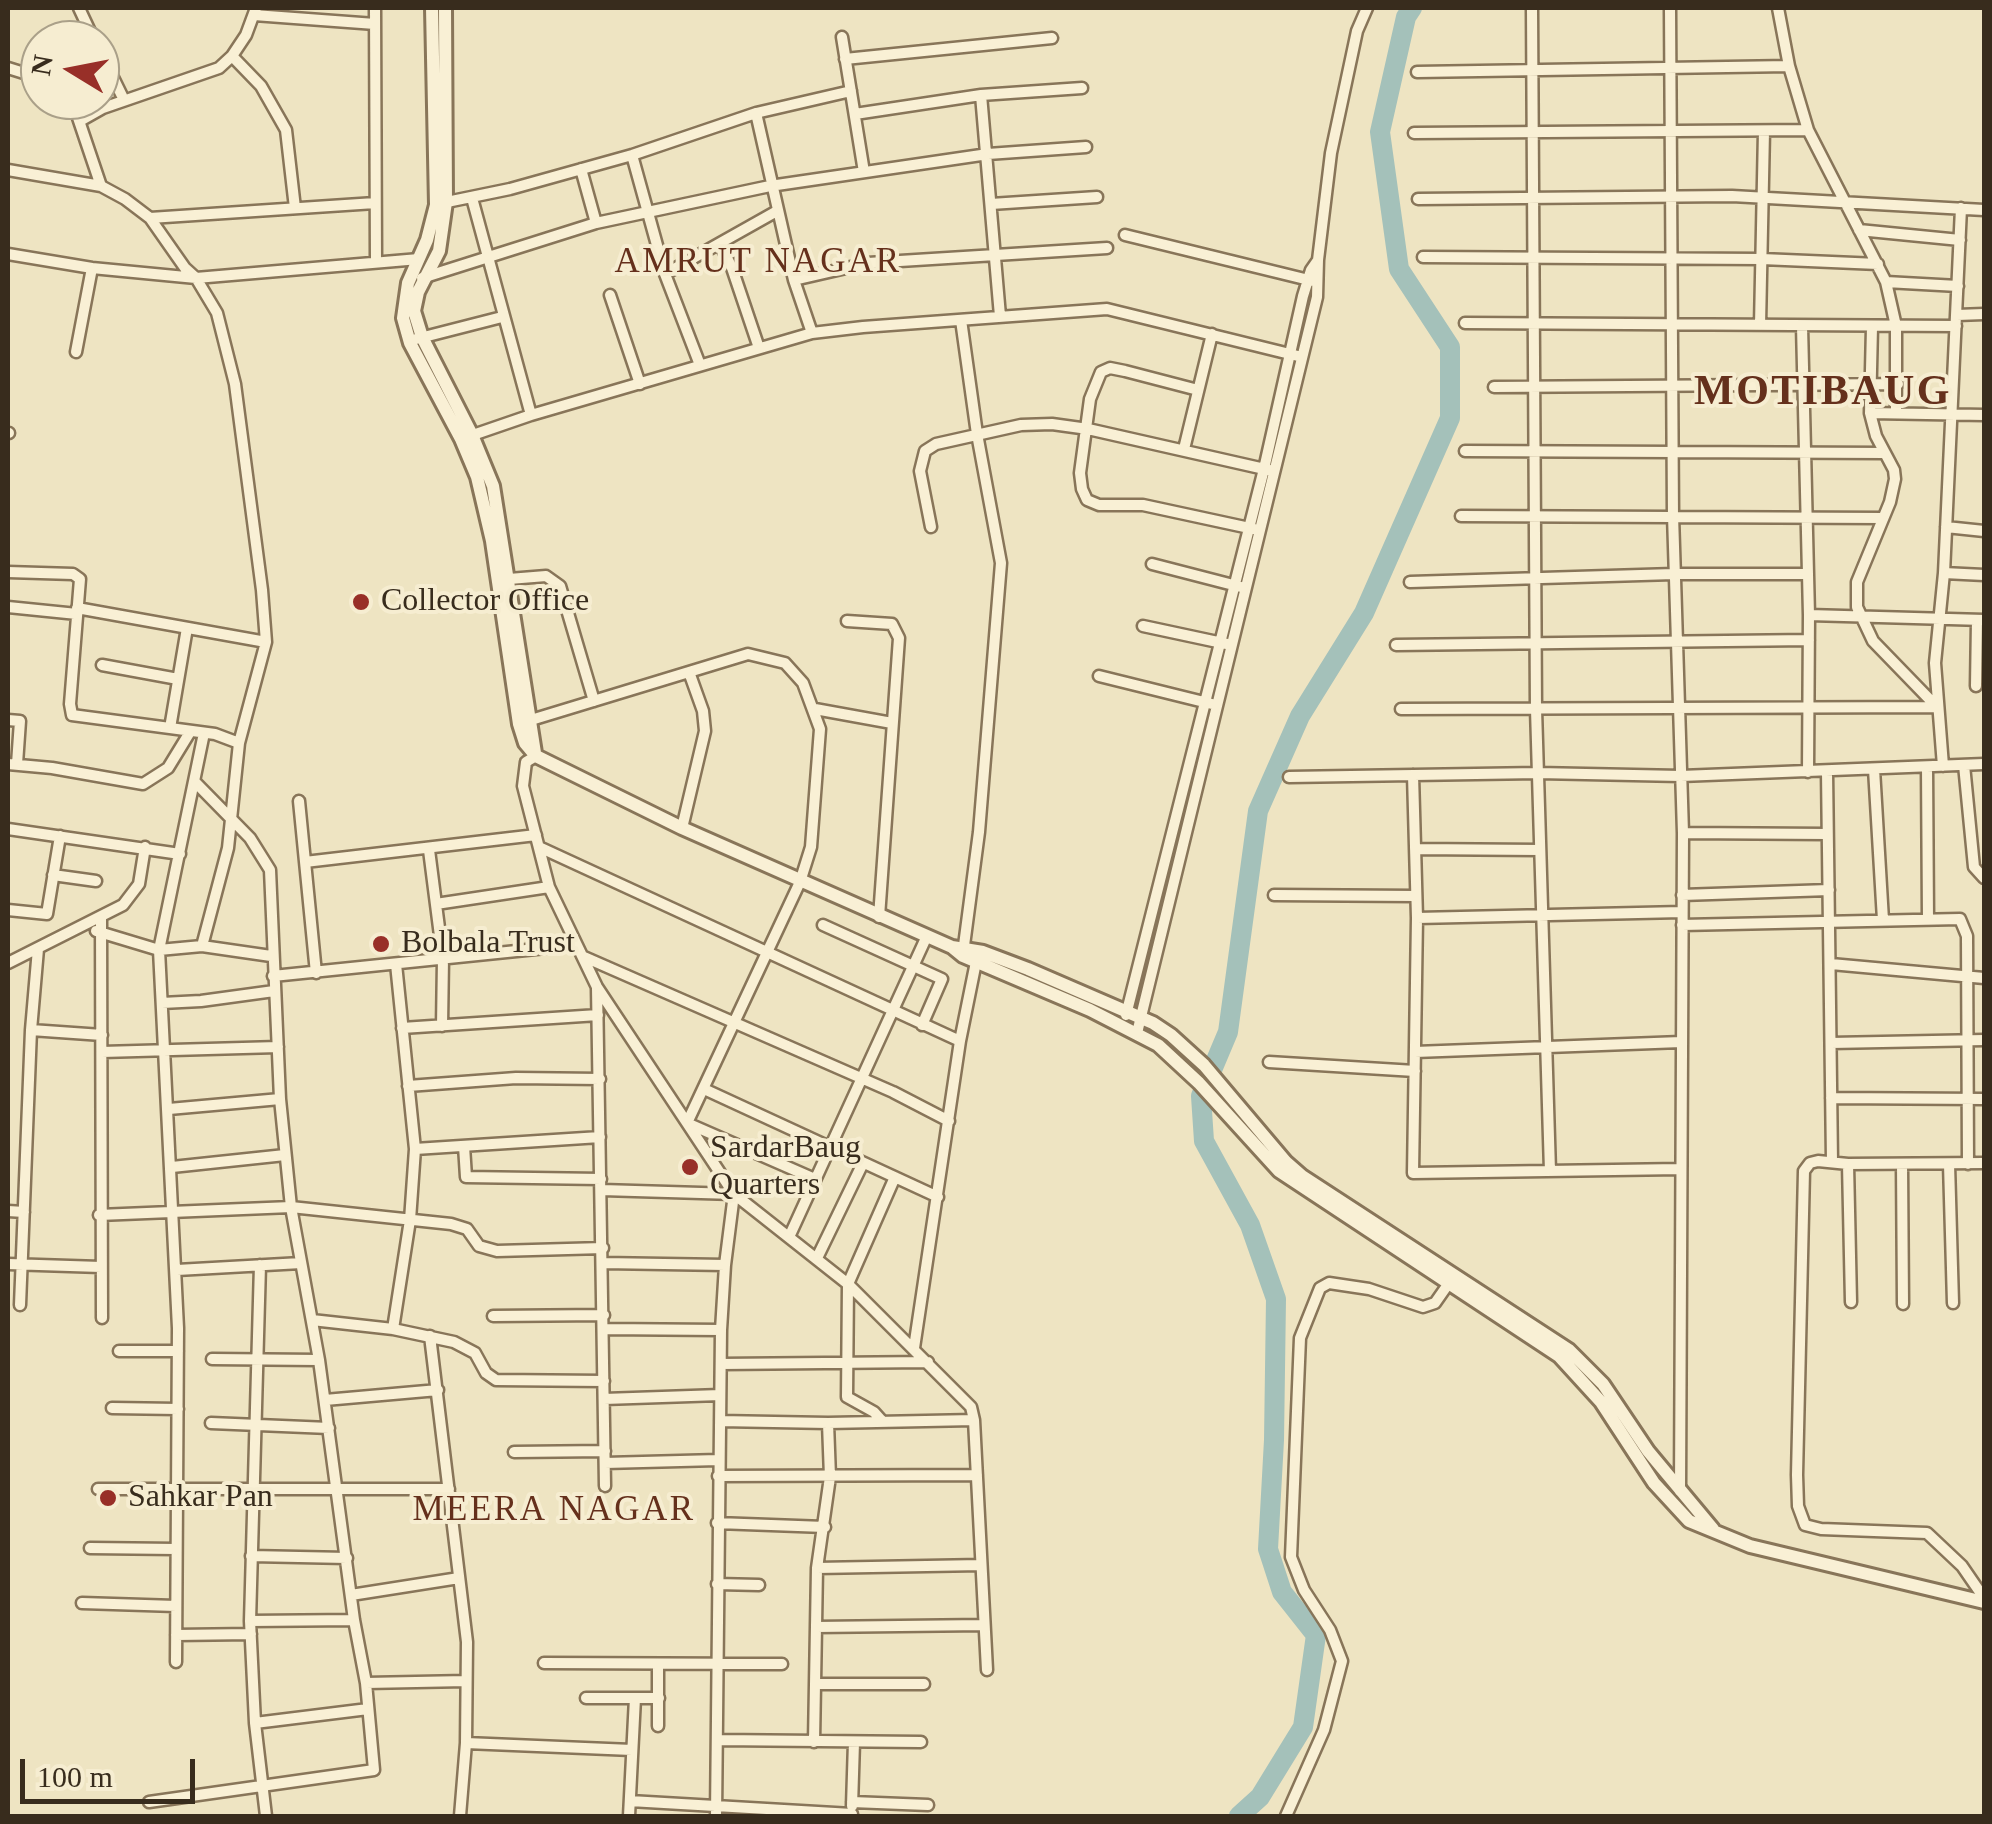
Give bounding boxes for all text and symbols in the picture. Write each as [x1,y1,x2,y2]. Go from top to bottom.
north arrow [20,20,120,120]
text: N [25,52,59,78]
district label: AMRUT NAGAR [614,242,902,284]
district label: MOTIBAUG [1694,368,1952,418]
place label: Collector Office [381,583,589,621]
marker: Collector Office [350,591,372,613]
place label: Bolbala Trust [401,925,575,963]
marker: Bolbala Trust [370,933,392,955]
place label: SardarBaug Quarters [710,1130,861,1205]
marker: SardarBaug Quarters [679,1156,701,1178]
place label: Sahkar Pan [128,1479,273,1517]
marker: Sahkar Pan [97,1487,119,1509]
district label: MEERA NAGAR [412,1490,696,1532]
scale bar [25,1739,200,1801]
text: 100 m [37,1760,113,1793]

